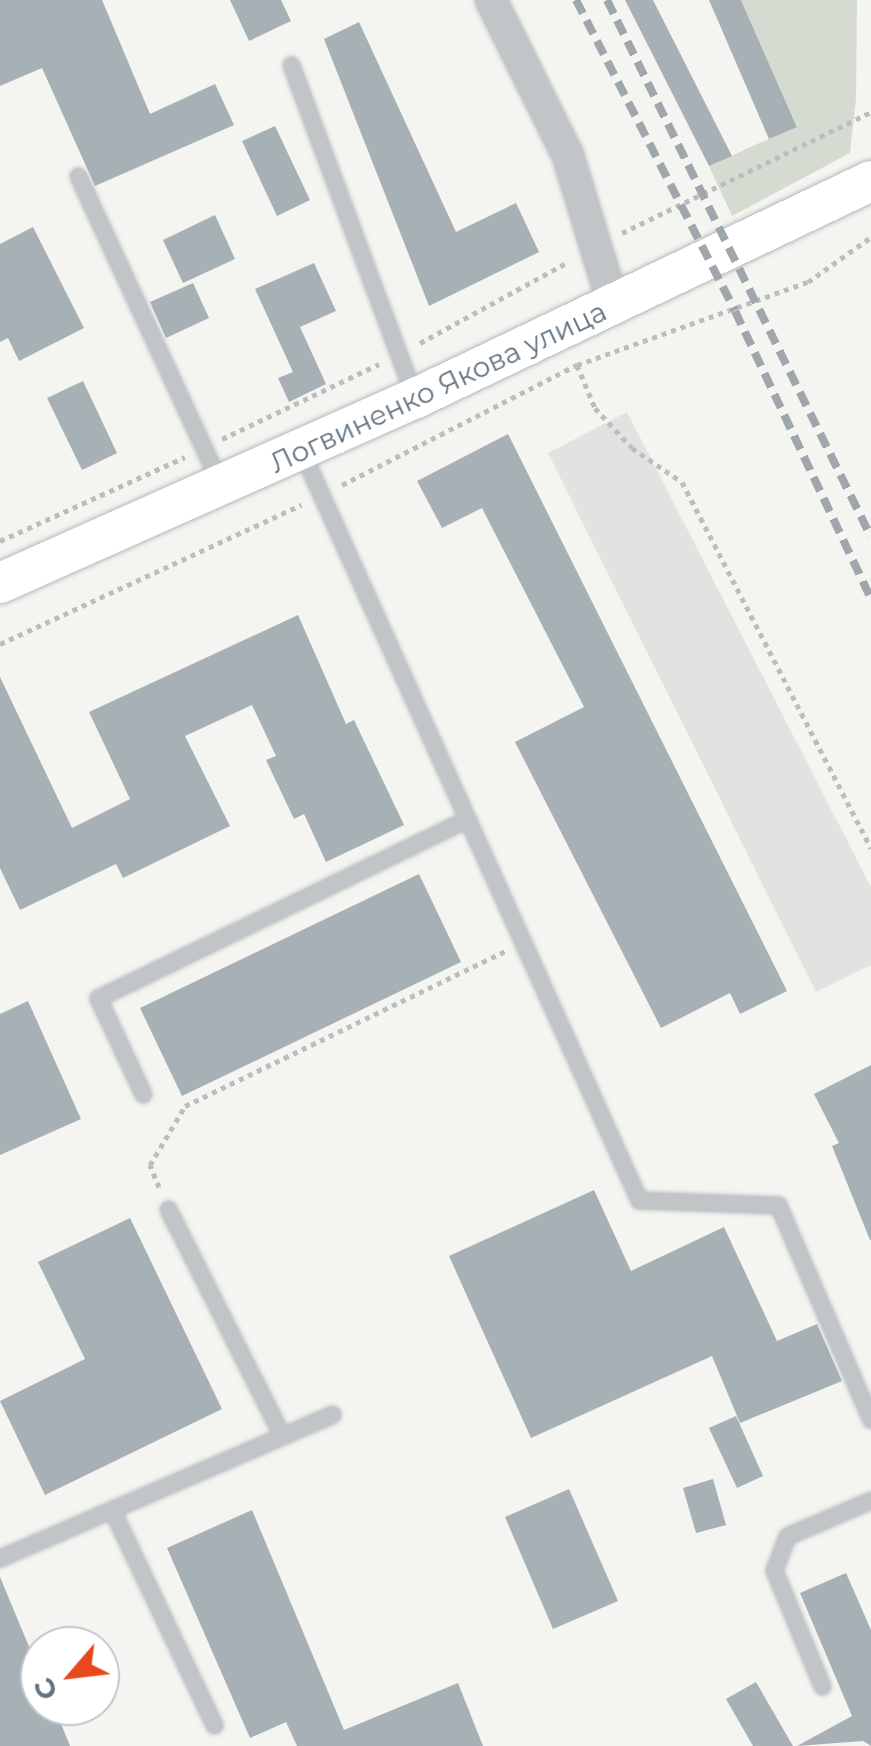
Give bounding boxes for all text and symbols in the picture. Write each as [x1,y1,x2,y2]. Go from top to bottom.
street label: Логвиненко Якова улица [264,294,612,480]
north arrow [20,1626,120,1726]
text: С [25,1672,65,1706]

